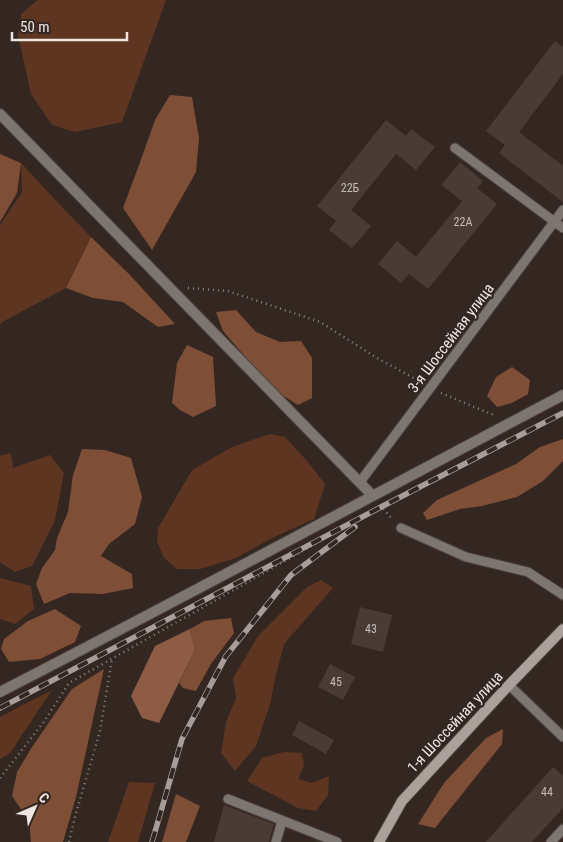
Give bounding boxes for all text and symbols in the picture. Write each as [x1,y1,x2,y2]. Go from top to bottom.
scale bar [12,10,128,42]
text: 50 m [20,18,50,36]
house number: 22Б [341,181,360,195]
house number: 22А [454,215,472,229]
street label: 3-я Шоссейная улица [404,280,498,396]
house number: 43 [365,622,377,636]
street label: 1-я Шоссейная улица [403,668,507,776]
house number: 45 [330,675,342,689]
north arrow [10,782,60,832]
house number: 44 [541,785,553,799]
text: С [36,789,53,806]

